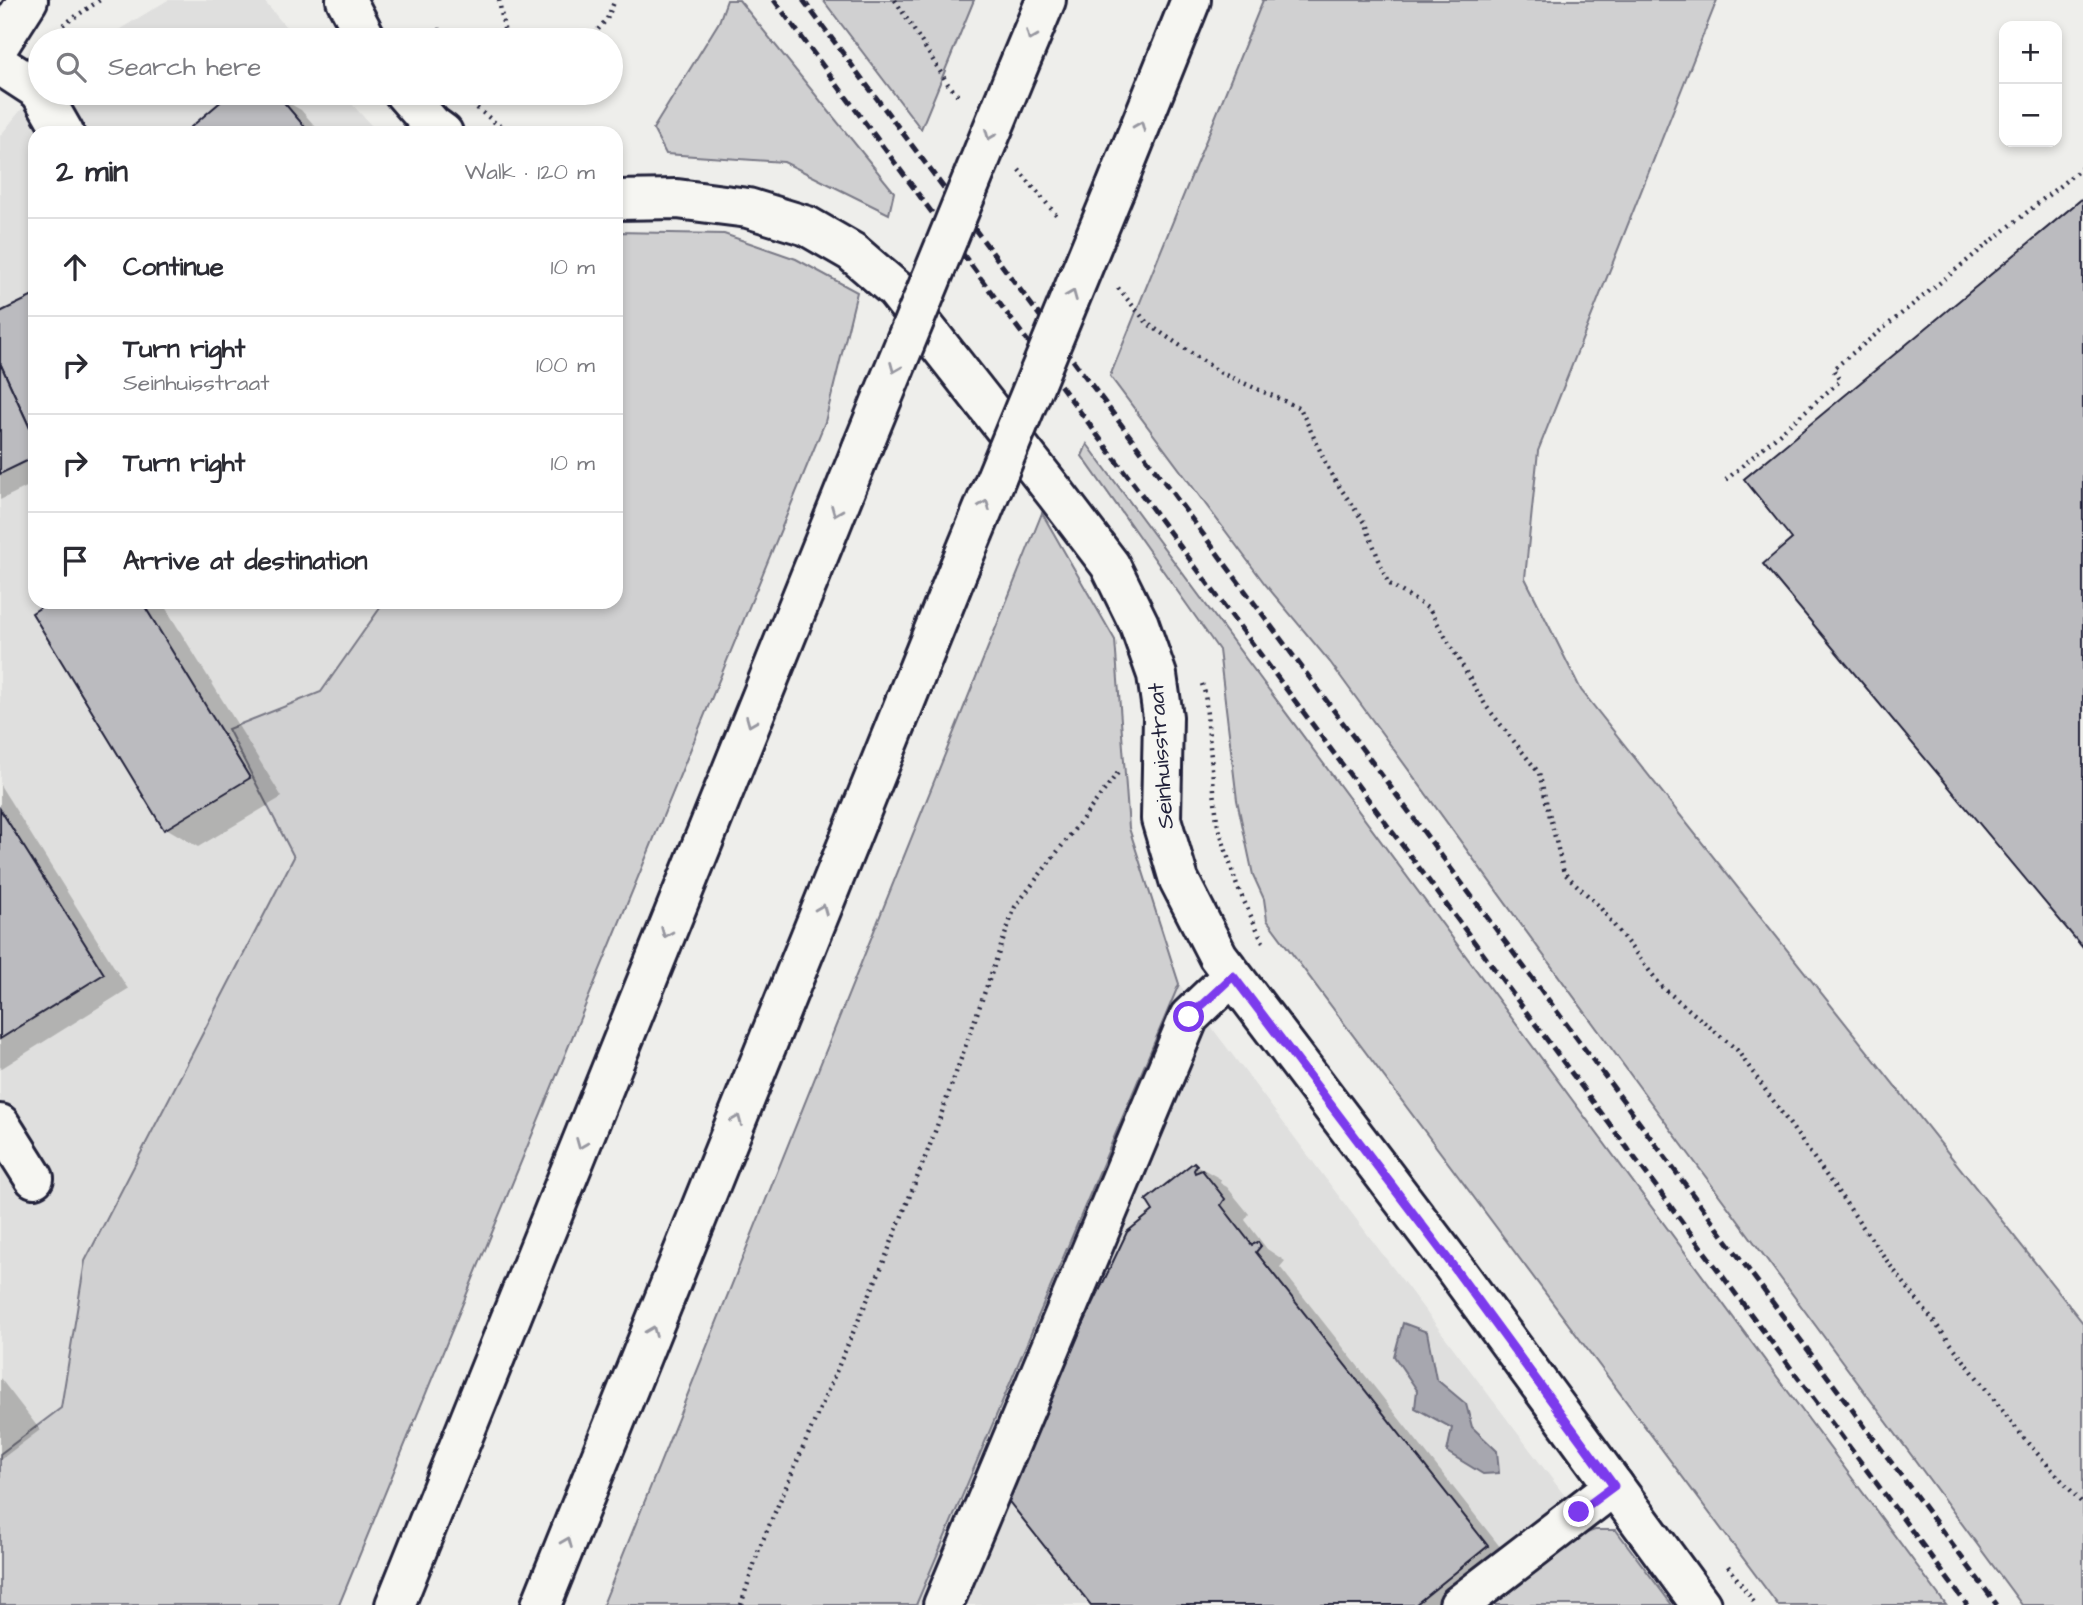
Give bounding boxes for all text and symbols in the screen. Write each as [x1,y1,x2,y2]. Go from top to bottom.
map controls [1999,21,2062,147]
button: + [1999,21,2062,84]
search box [28,28,623,105]
one-way arrow [1025,29,1039,41]
icon: search [52,48,90,86]
text: Search here [108,49,261,85]
button: − [1999,84,2062,147]
one-way arrow [1132,121,1146,133]
one-way arrow [985,128,999,140]
text: 2 min [56,151,128,193]
text: Walk · 120 m [465,156,595,188]
icon: ahead [56,248,94,286]
text: Continue [123,249,224,285]
text: 10 m [550,251,595,283]
one-way arrow [1063,289,1077,301]
text: Turn right [123,331,245,367]
icon: right [56,346,94,384]
text: 100 m [536,349,595,381]
one-way arrow [889,361,903,373]
text: Seinhuisstraat [123,367,270,399]
icon: right [56,444,94,482]
text: Turn right [123,445,245,481]
text: 10 m [550,447,595,479]
one-way arrow [977,500,991,512]
one-way arrow [831,504,845,516]
icon: arrive [56,542,94,580]
text: Arrive at destination [123,543,368,579]
street label: Seinhuisstraat [1140,681,1182,830]
one-way arrow [746,715,760,727]
one-way arrow [814,903,828,916]
one-way arrow [661,926,675,938]
route start [1173,1001,1204,1032]
one-way arrow [729,1114,743,1127]
one-way arrow [575,1136,589,1149]
one-way arrow [644,1325,658,1338]
route end [1563,1496,1594,1527]
one-way arrow [558,1536,572,1548]

